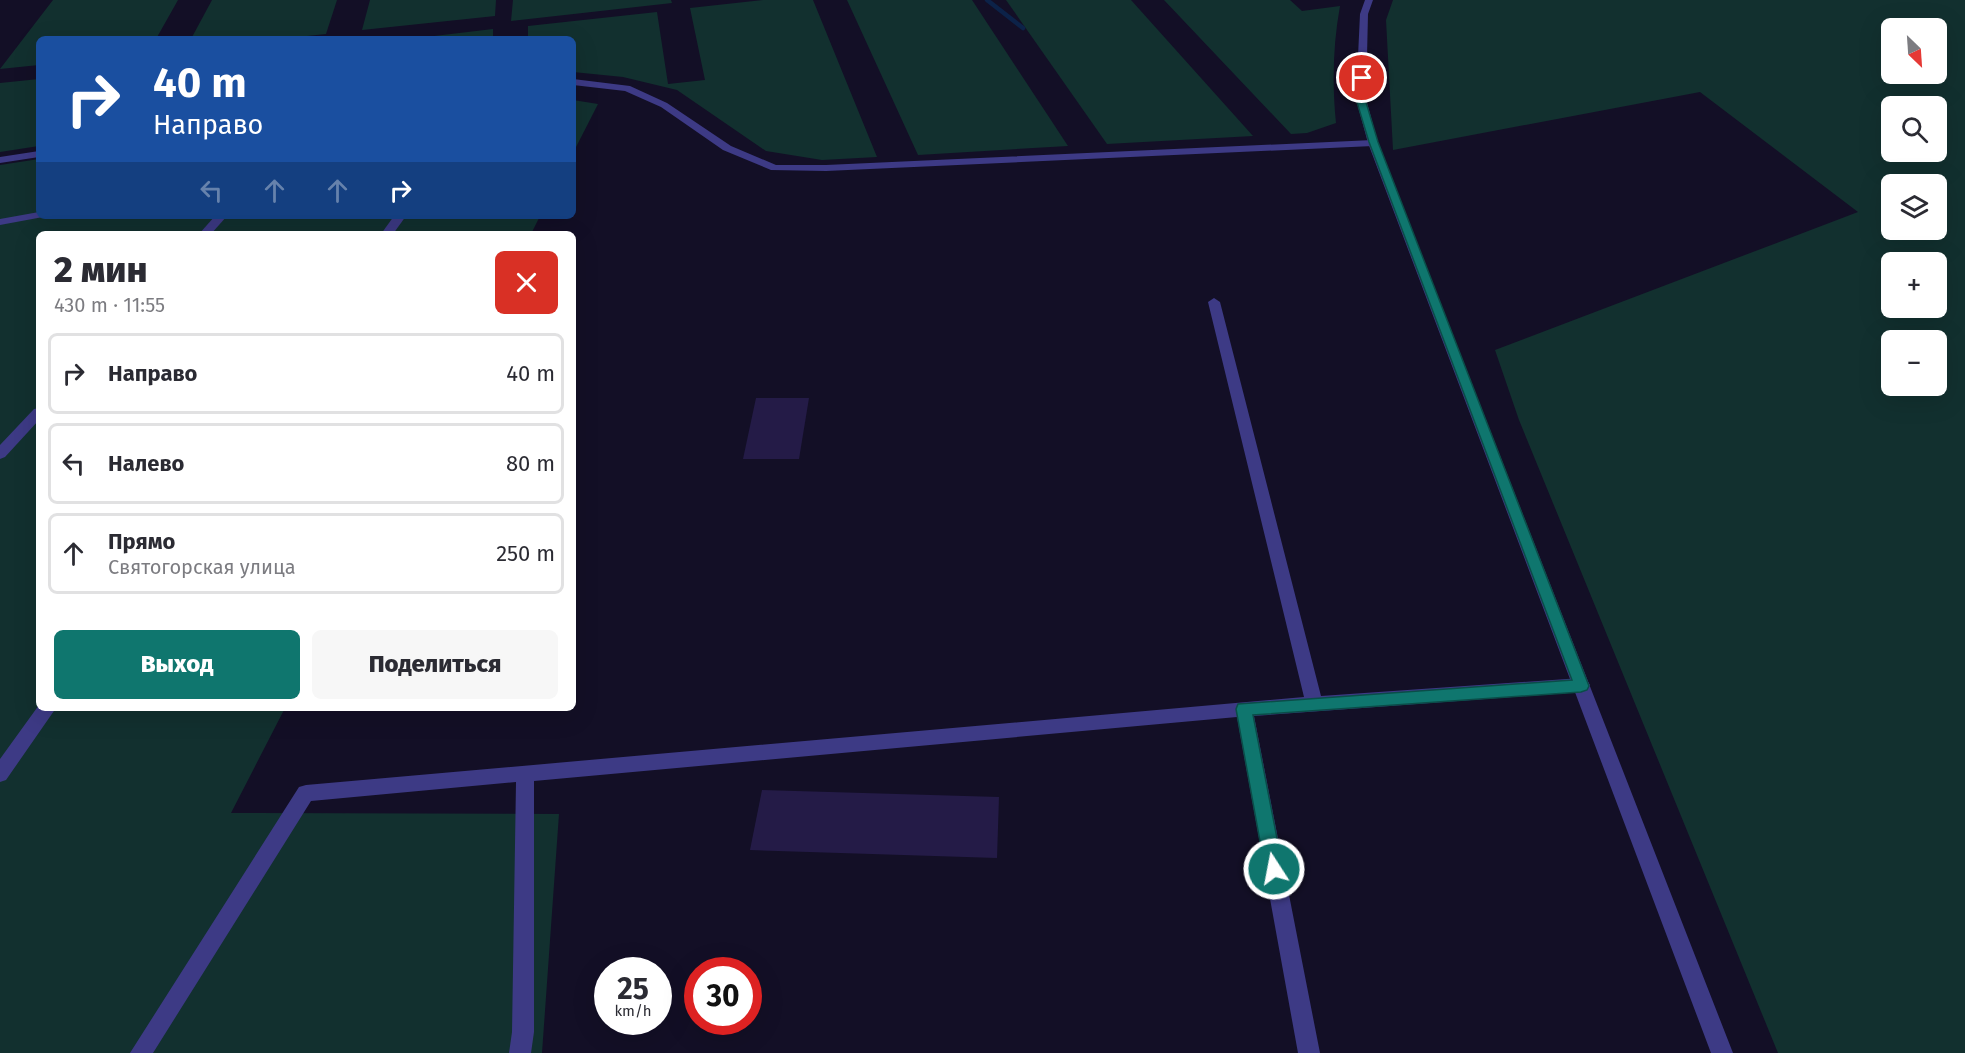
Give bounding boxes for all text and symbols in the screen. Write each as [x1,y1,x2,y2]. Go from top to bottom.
north arrow [1881,18,1947,84]
map controls [1881,18,1947,396]
pin [1336,52,1387,103]
text: 40 m [153,58,247,108]
icon: right [54,60,132,138]
icon: arrive [1345,61,1378,94]
button: search [1881,96,1947,162]
text: Направо [153,109,263,141]
icon: left [195,174,228,207]
icon: ahead [258,174,291,207]
icon: ahead [321,174,354,207]
icon: right [384,174,417,207]
button: layers [1881,174,1947,240]
text: 2 мин [54,248,147,292]
button: close [495,251,558,314]
button: + [1881,252,1947,318]
text: 430 m · 11:55 [54,293,165,317]
button: − [1881,330,1947,396]
icon: right [57,357,90,390]
text: Направо [108,360,197,387]
text: 40 m [506,360,555,387]
icon: left [57,447,90,480]
text: Налево [108,450,184,477]
text: 80 m [506,450,555,477]
text: Прямо [108,528,175,555]
icon: ahead [57,537,90,570]
text: 250 m [496,540,555,567]
text: Святогорская улица [108,555,296,579]
button: Выход [54,630,300,699]
button: Поделиться [312,630,558,699]
position arrow [1242,837,1306,901]
speed limit sign: 30 [684,957,762,1035]
text: 25 [617,971,649,1007]
text: km/h [614,1002,652,1020]

